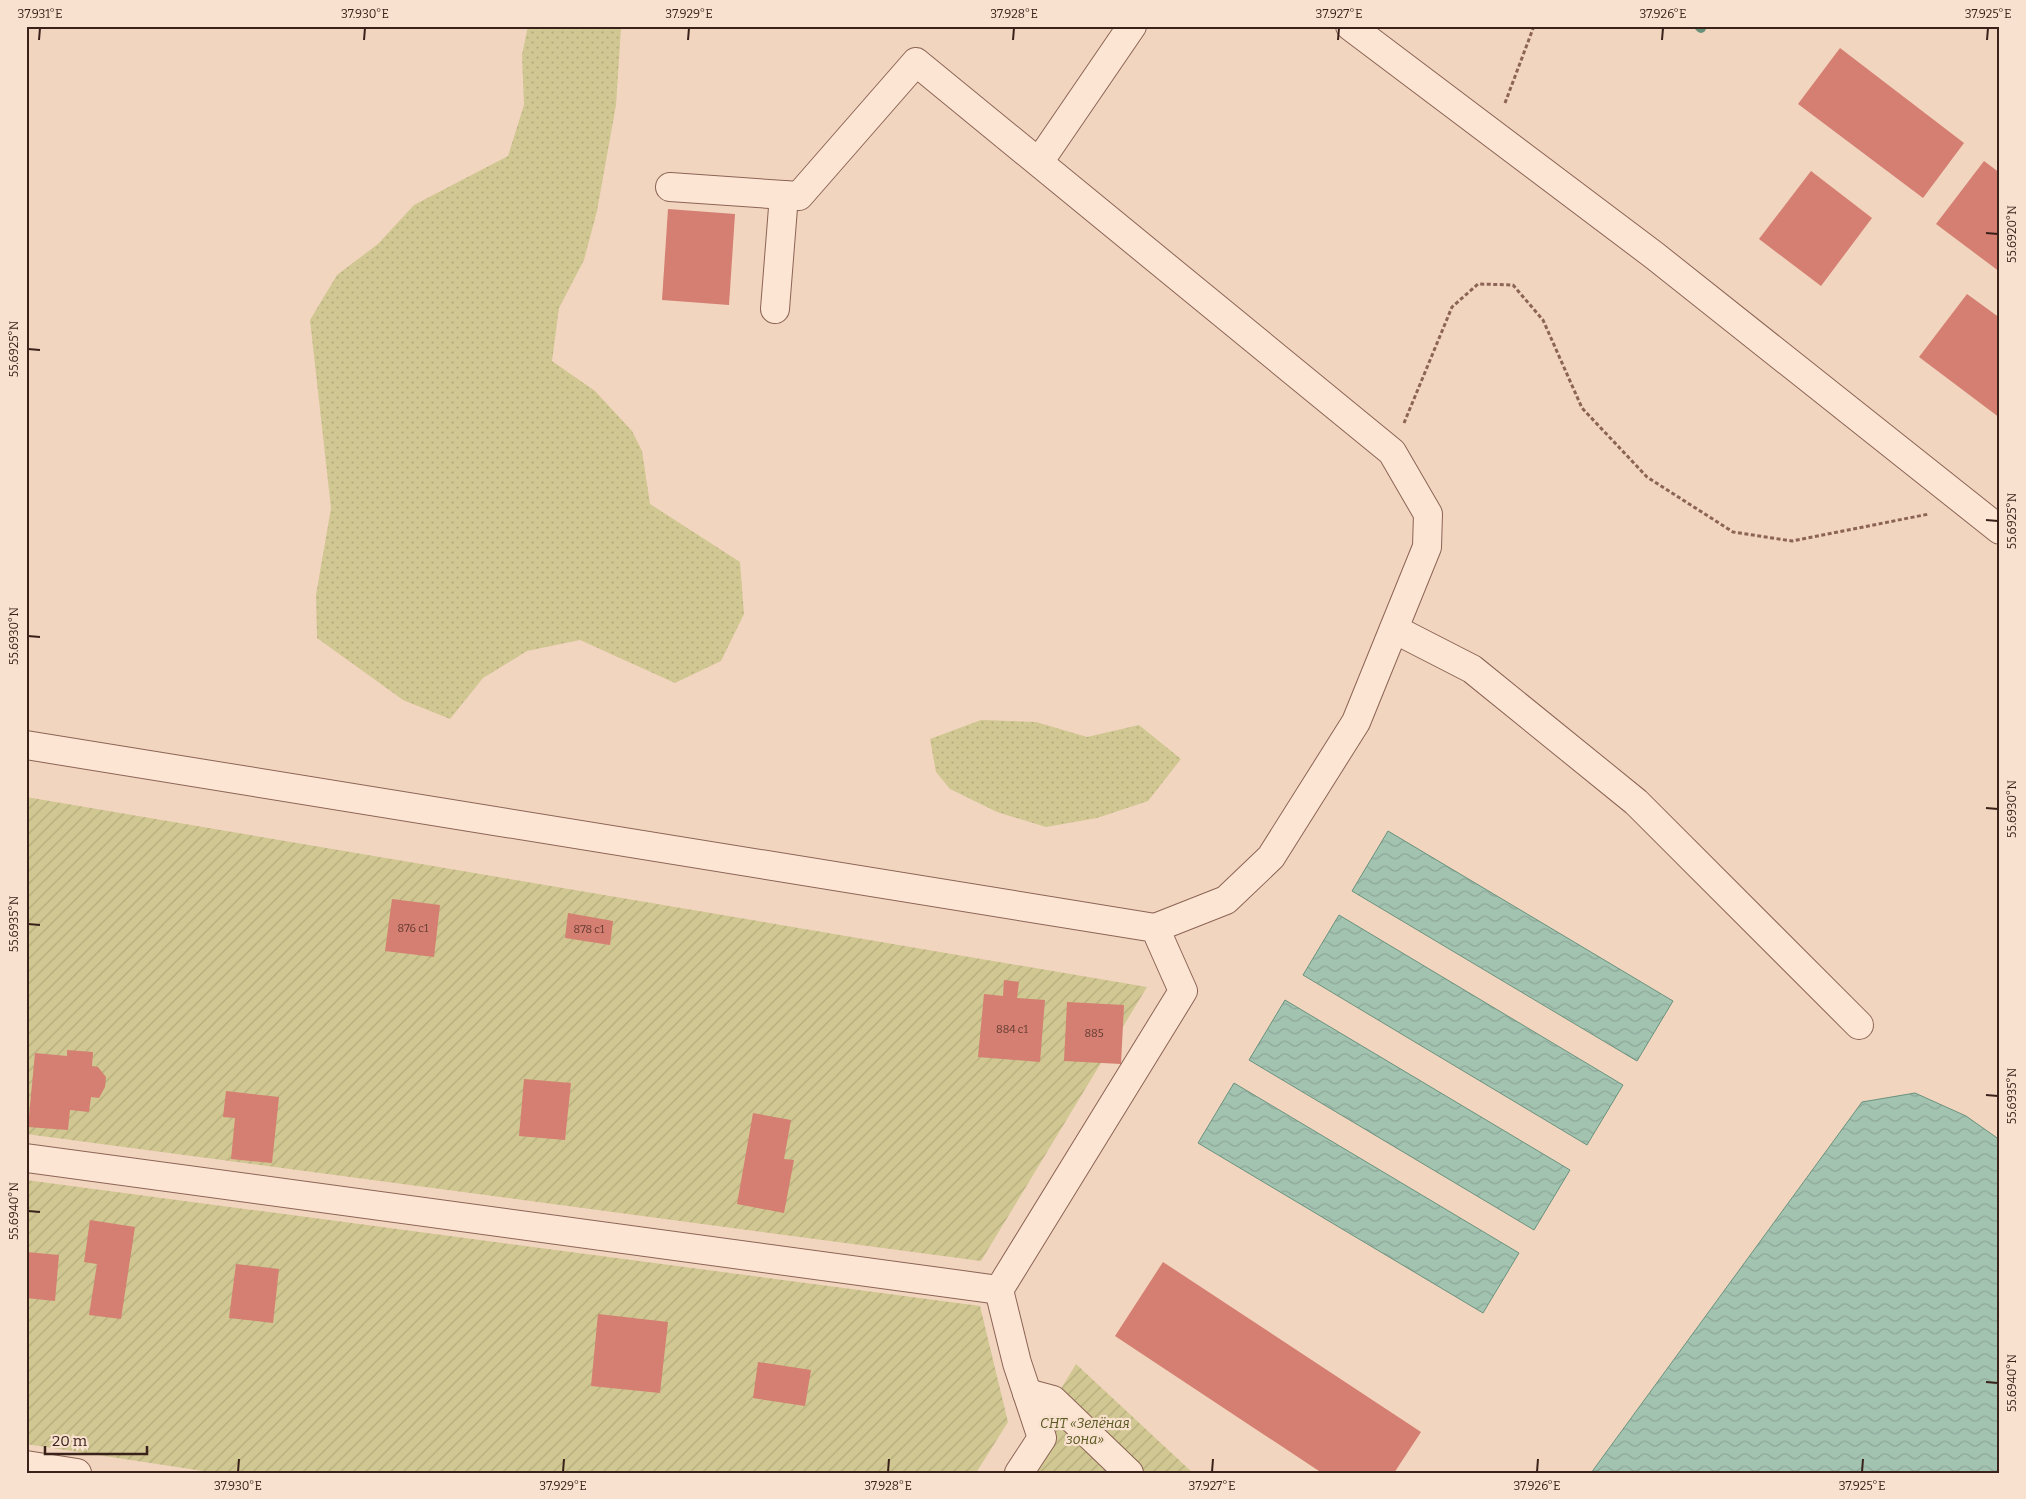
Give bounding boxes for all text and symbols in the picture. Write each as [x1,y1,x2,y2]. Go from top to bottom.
text: 37.931°E [18,7,62,21]
text: 37.930°E [341,7,389,21]
text: 37.929°E [665,7,713,21]
text: 37.928°E [990,7,1038,21]
text: 37.927°E [1316,7,1362,21]
text: 37.926°E [1639,7,1687,21]
text: 37.925°E [1965,7,2011,21]
text: 55.6920°N [2005,205,2019,263]
text: 55.6925°N [7,320,21,377]
text: 55.6925°N [2005,492,2019,549]
text: 55.6930°N [7,607,21,665]
text: 55.6930°N [2005,780,2019,838]
text: 55.6935°N [7,895,21,952]
house number: 876 с1 [398,922,429,935]
house number: 878 с1 [574,923,605,936]
house number: 884 с1 [996,1023,1029,1036]
house number: 885 [1084,1027,1104,1040]
text: 55.6935°N [2005,1067,2019,1124]
text: 55.6940°N [7,1181,21,1240]
text: 55.6940°N [2005,1353,2019,1412]
park label: СНТ «Зелёная зона» [1040,1415,1130,1448]
scale bar [45,1424,148,1456]
text: 20 m [52,1432,88,1450]
text: 37.930°E [214,1479,262,1493]
text: 37.929°E [539,1479,587,1493]
text: 37.928°E [864,1479,912,1493]
text: 37.927°E [1189,1479,1235,1493]
text: 37.926°E [1513,1479,1561,1493]
text: 37.925°E [1839,1479,1885,1493]

